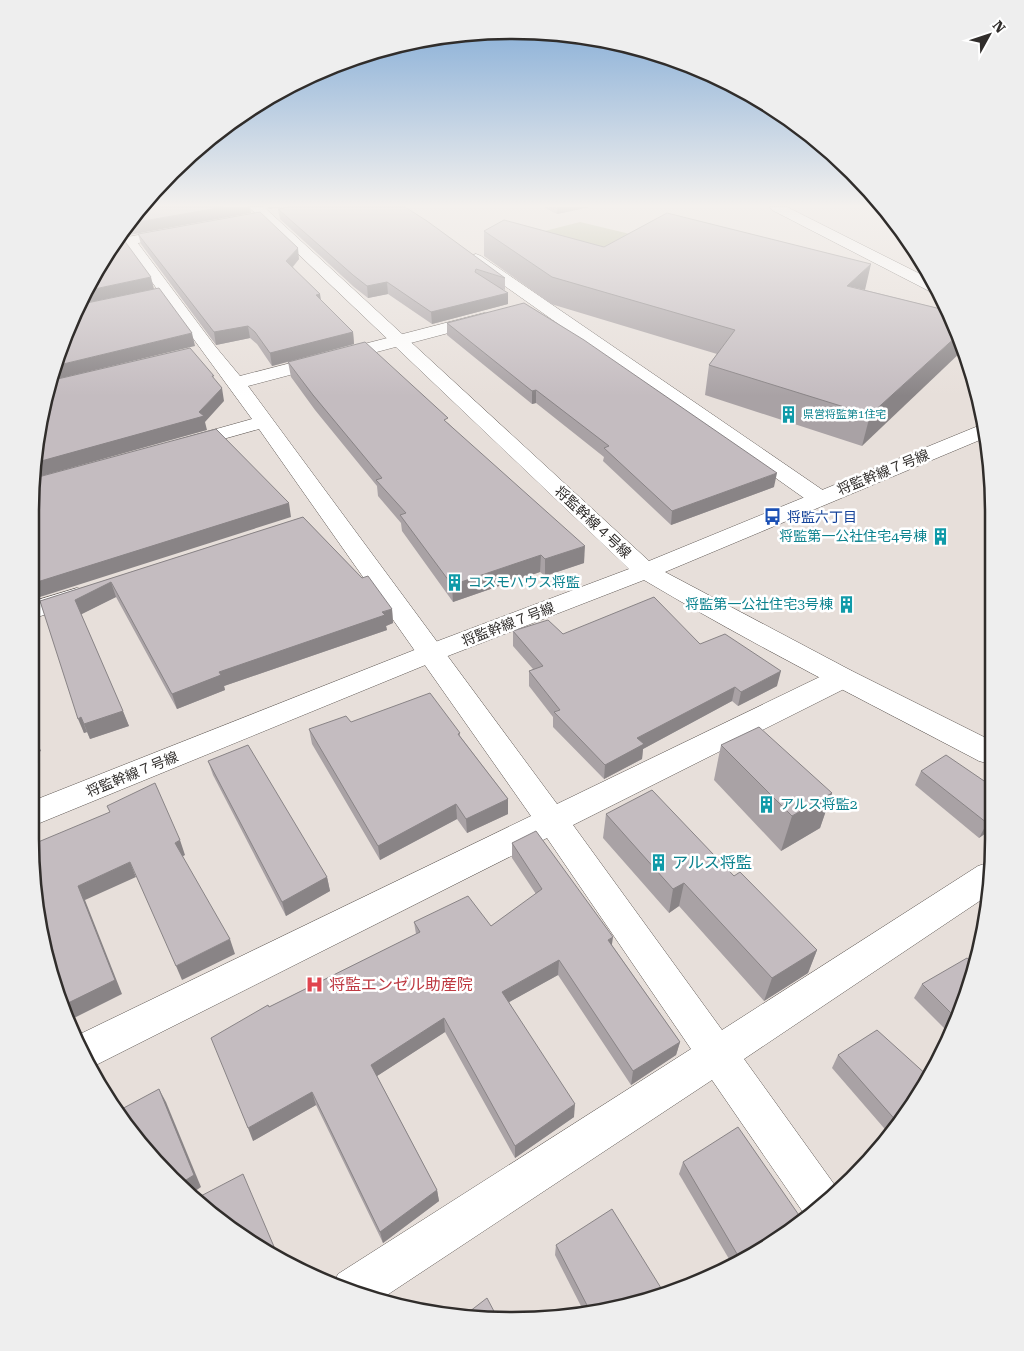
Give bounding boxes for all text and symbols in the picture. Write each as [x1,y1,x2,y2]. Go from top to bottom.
north arrow [964,10,1014,60]
text: N [989,17,1009,36]
building icon: 県営将監第1住宅 [779,404,799,424]
place label: 県営将監第1住宅 [803,408,886,421]
street label: 将監幹線７号線 [835,446,931,498]
street label: 将監幹線４号線 [552,483,634,561]
bus stop icon: 将監六丁目 [763,507,783,527]
place label: 将監六丁目 [787,509,857,525]
building icon: 将監第一公社住宅4号棟 [931,526,951,546]
place label: 将監第一公社住宅4号棟 [779,528,927,544]
building icon: コスモハウス将監 [444,572,464,592]
place label: コスモハウス将監 [468,574,580,590]
building icon: 将監第一公社住宅3号棟 [837,594,857,614]
place label: 将監第一公社住宅3号棟 [685,596,833,612]
street label: 将監幹線７号線 [459,599,557,649]
street label: 将監幹線７号線 [84,748,180,800]
building icon: アルス将監2 [756,794,776,814]
place label: アルス将監2 [780,796,858,812]
building icon: アルス将監 [648,852,668,872]
place label: アルス将監 [672,853,752,872]
hospital icon: 将監エンゼル助産院 [305,974,325,994]
place label: 将監エンゼル助産院 [329,975,473,994]

